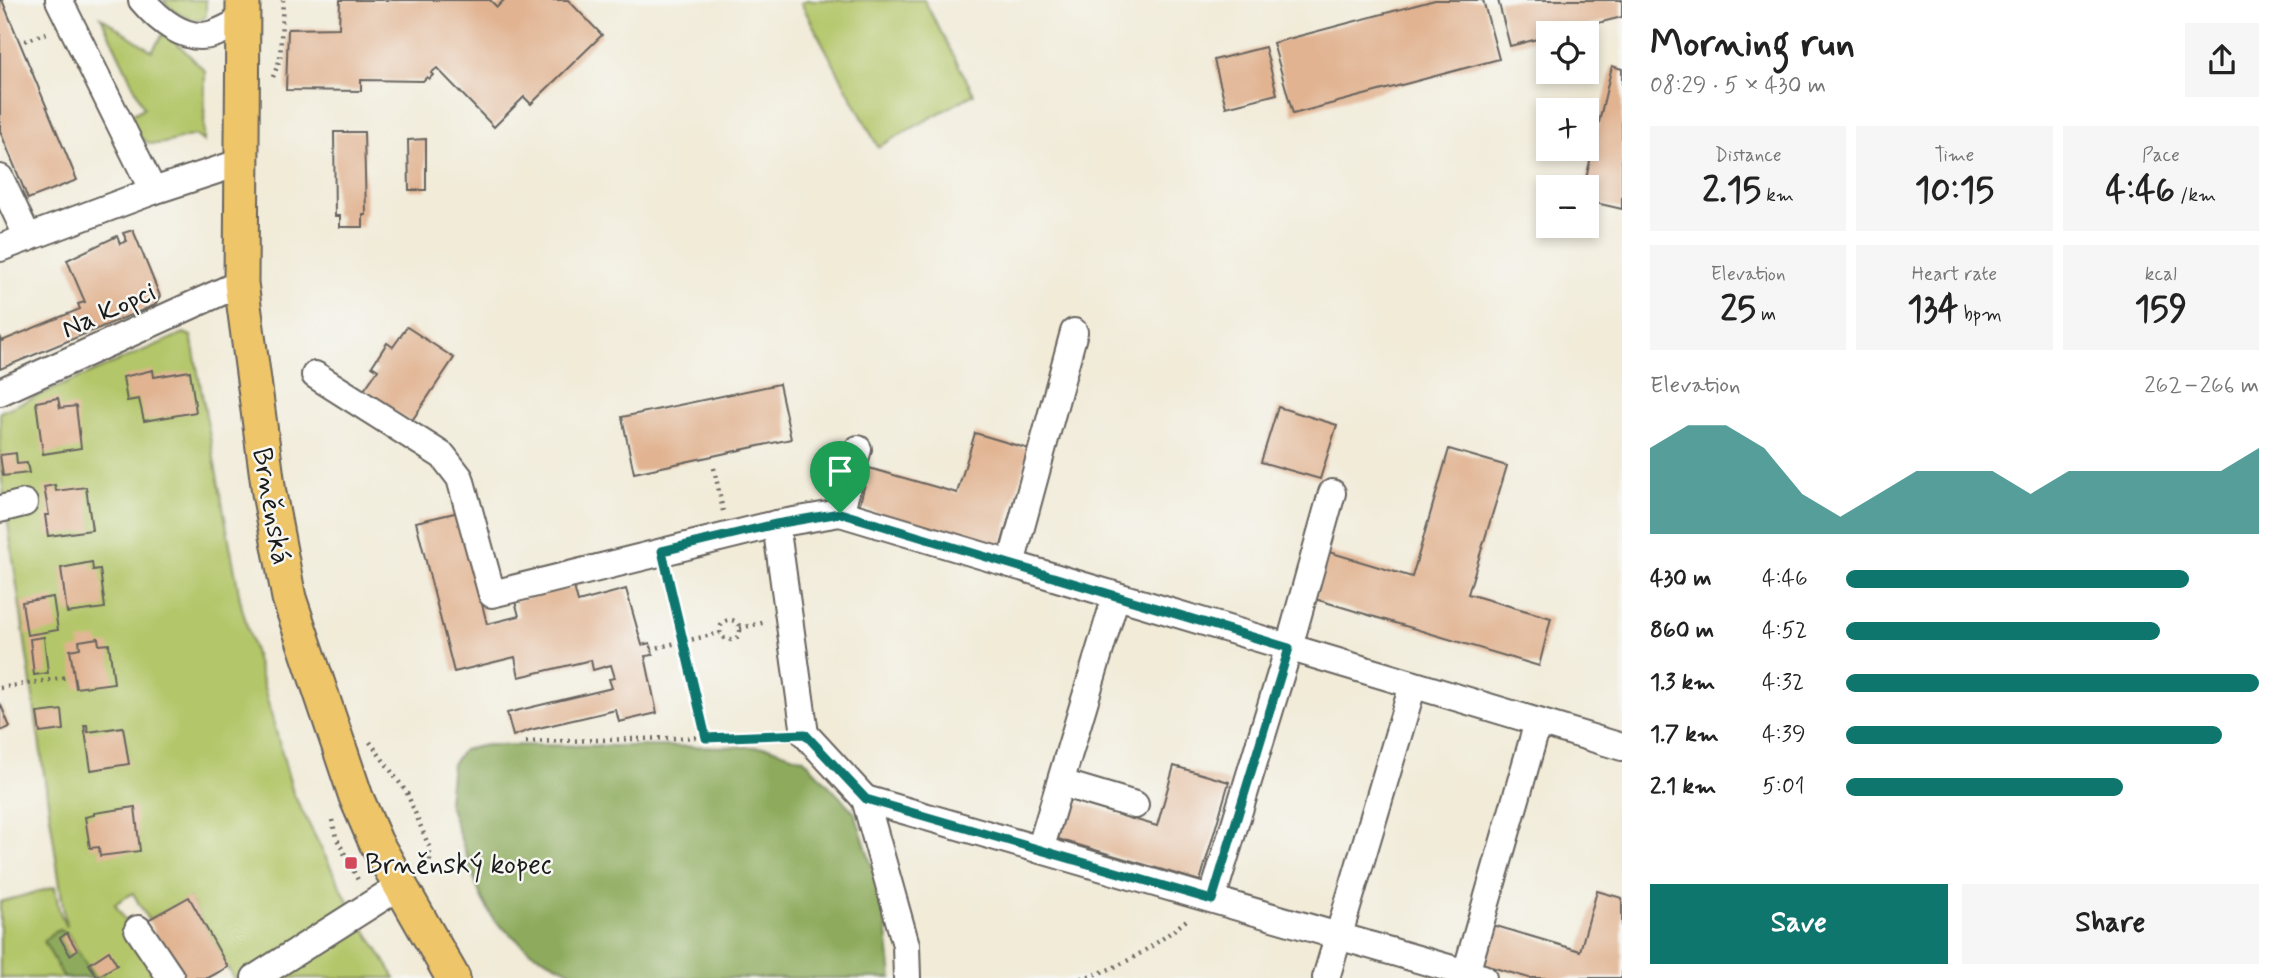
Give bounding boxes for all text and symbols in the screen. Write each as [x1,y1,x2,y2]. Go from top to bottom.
text: Morning run [1650,20,1855,69]
map controls [1536,21,1599,238]
button: locate [1536,21,1599,84]
button: share [2185,23,2259,97]
text: 08:29 · 5 × 430 m [1650,71,1826,101]
button: + [1536,98,1599,161]
text: Distance [1715,143,1782,168]
text: Time [1935,143,1974,168]
text: Pace [2142,143,2180,168]
text: 2.15 [1702,168,1761,214]
text: 10:15 [1915,168,1994,214]
text: 4:46 [2106,168,2175,214]
button: − [1536,175,1599,238]
text: km [1761,183,1794,208]
text: /km [2175,183,2216,208]
text: Elevation [1711,262,1786,287]
text: Heart rate [1912,262,1997,287]
text: kcal [2145,262,2177,287]
street label: Na Kopci [56,274,162,348]
text: 25 [1720,287,1756,333]
text: 134 [1907,287,1958,333]
text: 159 [2134,287,2187,333]
text: m [1756,302,1776,327]
text: bpm [1958,302,2002,327]
text: Elevation [1650,371,1741,401]
text: 262–266 m [2144,371,2259,401]
pin [810,441,870,513]
street label: Brněnská [242,445,299,568]
icon: arrive [821,452,859,490]
text: 430 m [1650,564,1711,594]
text: 4:46 [1762,564,1808,594]
text: 860 m [1650,616,1714,646]
text: 4:52 [1762,616,1807,646]
text: 1.3 km [1650,668,1715,698]
text: 4:32 [1762,668,1804,698]
text: 1.7 km [1650,720,1719,750]
text: 4:39 [1762,720,1806,750]
text: 2.1 km [1650,772,1716,802]
text: 5:01 [1762,772,1805,802]
place label: Brněnský kopec [365,847,552,884]
marker: Brněnský kopec [343,855,359,871]
button: Save [1650,884,1948,964]
button: Share [1962,884,2259,964]

